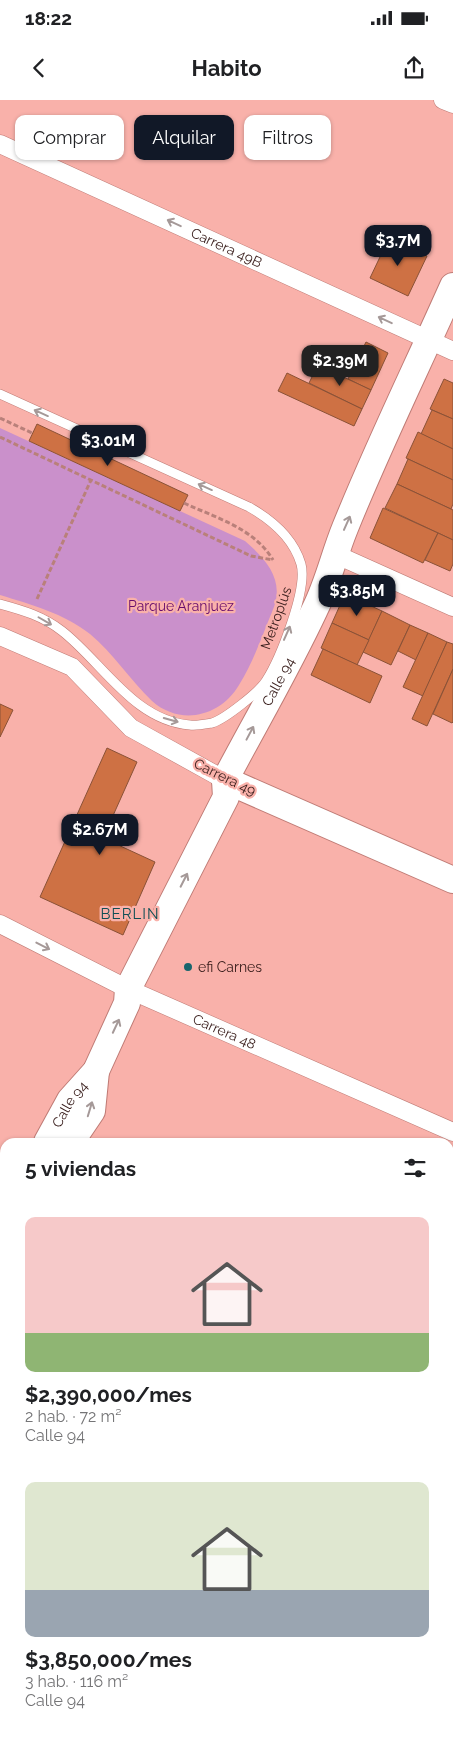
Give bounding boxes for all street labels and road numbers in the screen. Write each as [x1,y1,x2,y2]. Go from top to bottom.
street label: Carrera 49B [188,224,265,271]
street label: Metroplús [257,584,295,652]
street label: Calle 94 [259,654,298,709]
street label: Carrera 49 [191,755,259,799]
street label: Carrera 48 [191,1011,258,1052]
street label: Calle 94 [48,1078,91,1130]

